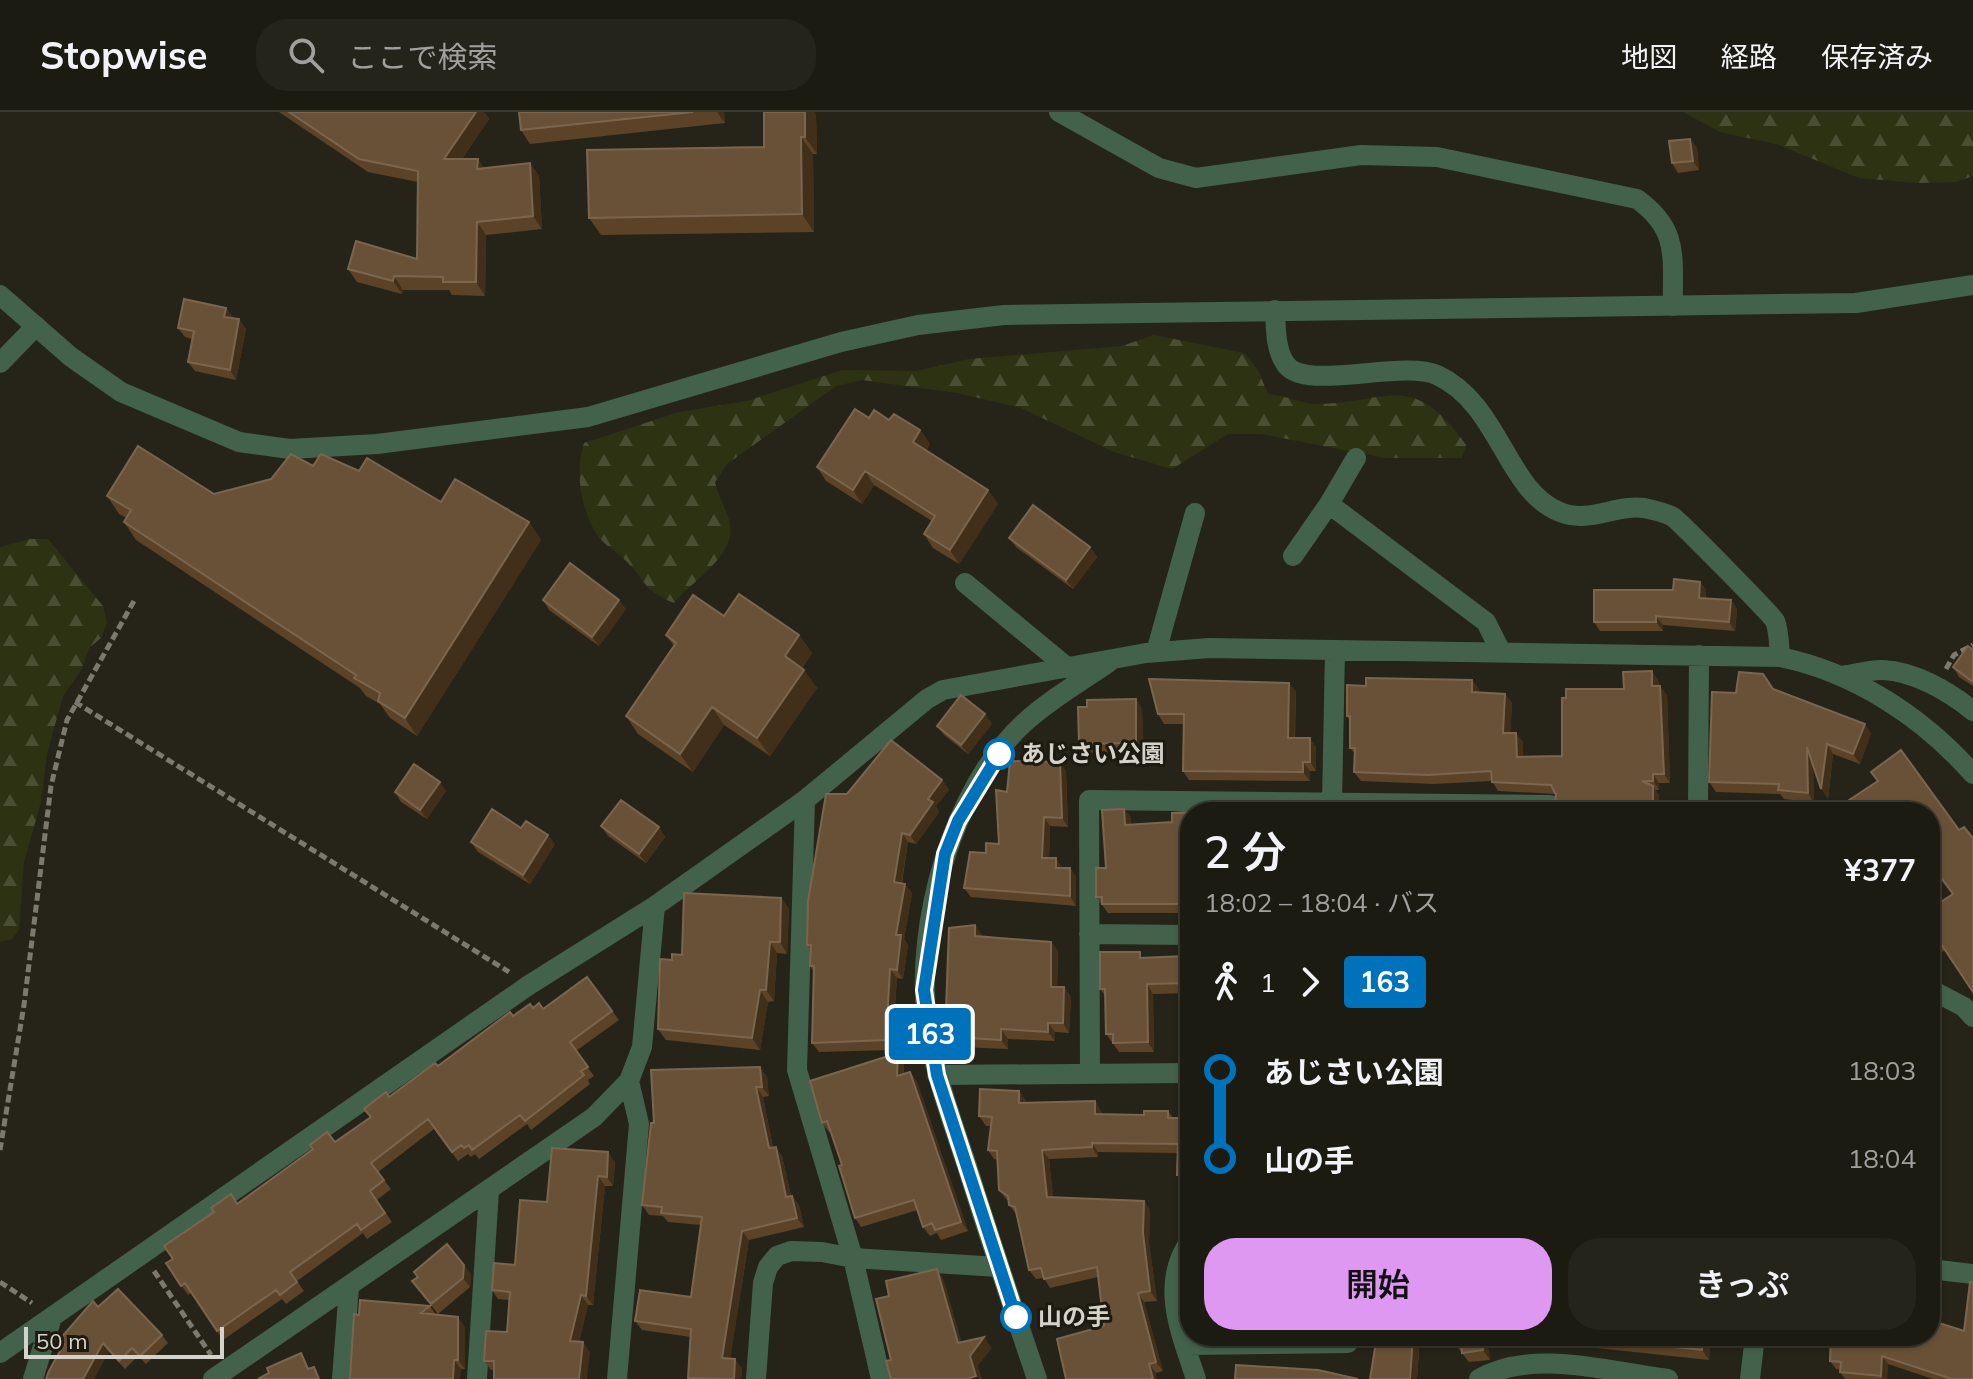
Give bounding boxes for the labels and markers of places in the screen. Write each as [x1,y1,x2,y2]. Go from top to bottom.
place label: あじさい公園 [1021,738,1165,768]
marker: あじさい公園 [984,739,1014,769]
place label: 山の手 [1038,1301,1110,1331]
marker: 山の手 [1001,1302,1031,1332]

